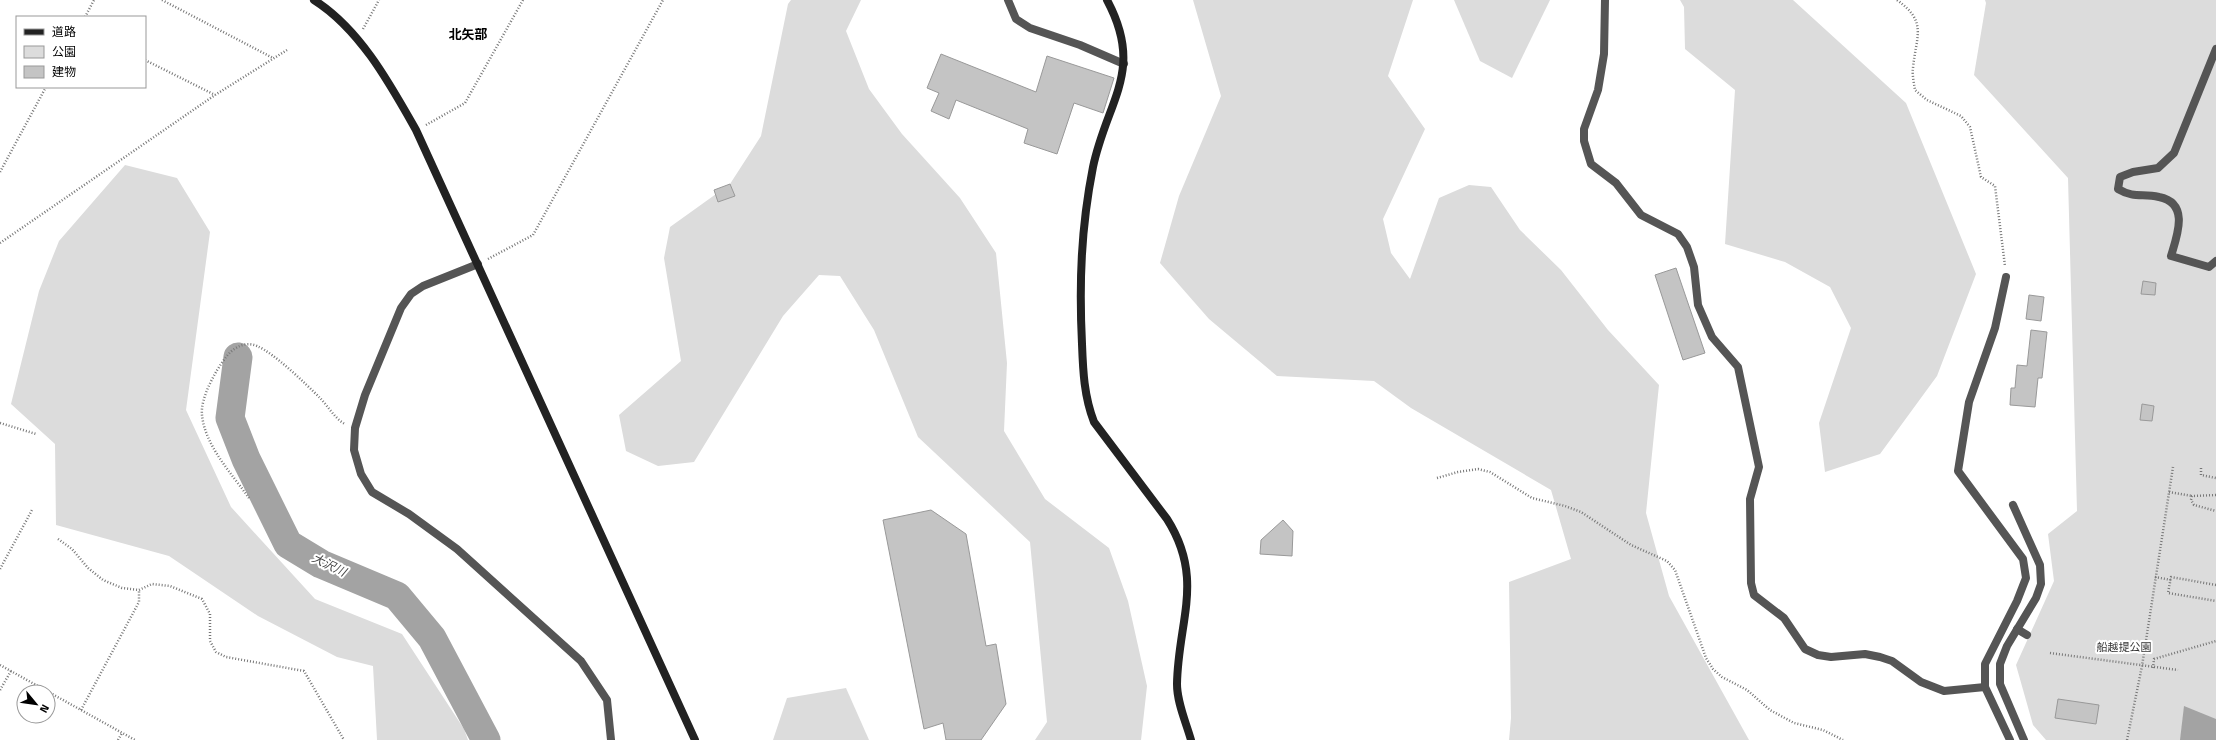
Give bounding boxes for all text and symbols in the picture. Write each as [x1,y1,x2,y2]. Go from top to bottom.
legend [16,16,146,88]
text: 道路 [52,22,76,41]
district label: 北矢部 [448,24,488,44]
text: 公園 [52,42,76,61]
text: 建物 [52,62,76,81]
water label: 大沢川 [309,548,351,582]
park label: 船越提公園 [2097,639,2152,655]
north arrow [16,684,56,724]
text: N [36,702,54,716]

